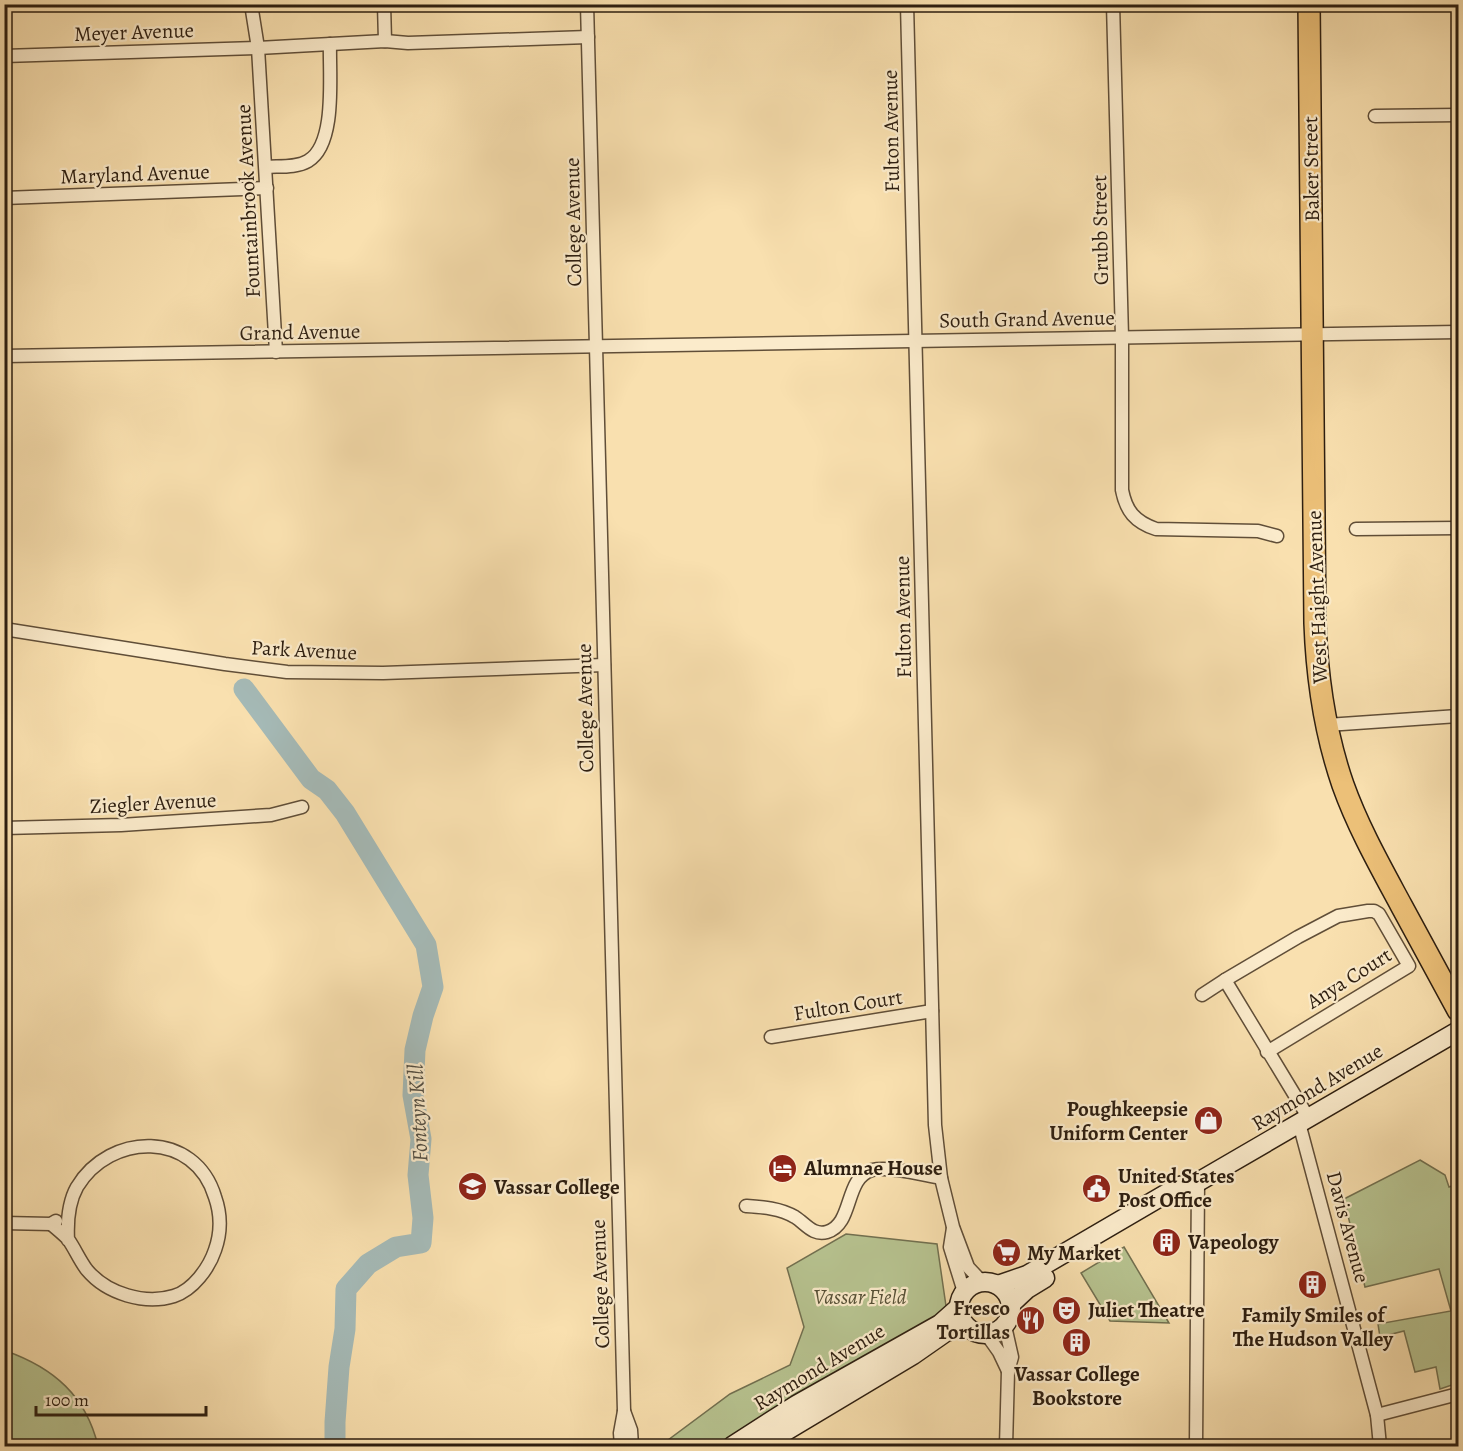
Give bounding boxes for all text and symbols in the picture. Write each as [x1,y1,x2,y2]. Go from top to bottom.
street label: Meyer Avenue [74,16,194,48]
street label: Fulton Avenue [876,69,906,193]
street label: Fountainbrook Avenue [229,103,267,299]
street label: Baker Street [1296,116,1326,222]
street label: Maryland Avenue [60,157,210,191]
street label: College Avenue [558,157,588,287]
street label: Grubb Street [1085,175,1115,285]
street label: South Grand Avenue [939,303,1115,335]
street label: Grand Avenue [239,317,361,347]
street label: West Haight Avenue [1300,510,1334,685]
street label: Fulton Avenue [888,555,918,679]
street label: Park Avenue [250,633,358,667]
street label: College Avenue [570,643,600,773]
street label: Ziegler Avenue [89,786,217,820]
street label: Anya Court [1300,941,1397,1016]
street label: Fulton Court [792,983,904,1027]
street label: Raymond Avenue [1246,1037,1388,1137]
water label: Fonteyn Kill [400,1063,436,1163]
place label: Poughkeepsie Uniform Center [1050,1095,1188,1147]
shop icon: Poughkeepsie Uniform Center [1193,1105,1225,1137]
hotel icon: Alumnae House [767,1152,799,1184]
place label: Alumnae House [803,1154,943,1182]
place label: United States Post Office [1118,1162,1235,1214]
street label: Davis Avenue [1320,1168,1376,1286]
school or university icon: Vassar College [457,1171,489,1203]
public building icon: United States Post Office [1081,1172,1113,1204]
place label: Vassar College [493,1173,620,1201]
street label: College Avenue [584,1219,616,1349]
building icon: Vapeology [1151,1226,1183,1258]
place label: Vapeology [1187,1228,1280,1256]
supermarket icon: My Market [990,1237,1022,1269]
place label: My Market [1027,1239,1121,1267]
building icon: Family Smiles of The Hudson Valley [1297,1268,1329,1300]
park label: Vassar Field [813,1283,907,1311]
place label: Fresco Tortillas [937,1294,1010,1346]
theatre icon: Juliet Theatre [1051,1294,1083,1326]
place label: Juliet Theatre [1088,1296,1205,1324]
place label: Family Smiles of The Hudson Valley [1233,1301,1394,1353]
restaurant icon: Fresco Tortillas [1015,1304,1047,1336]
street label: Raymond Avenue [748,1317,890,1417]
building icon: Vassar College Bookstore [1061,1327,1093,1359]
place label: Vassar College Bookstore [1013,1360,1140,1412]
scale bar [36,1379,206,1417]
text: 100 m [45,1388,89,1412]

